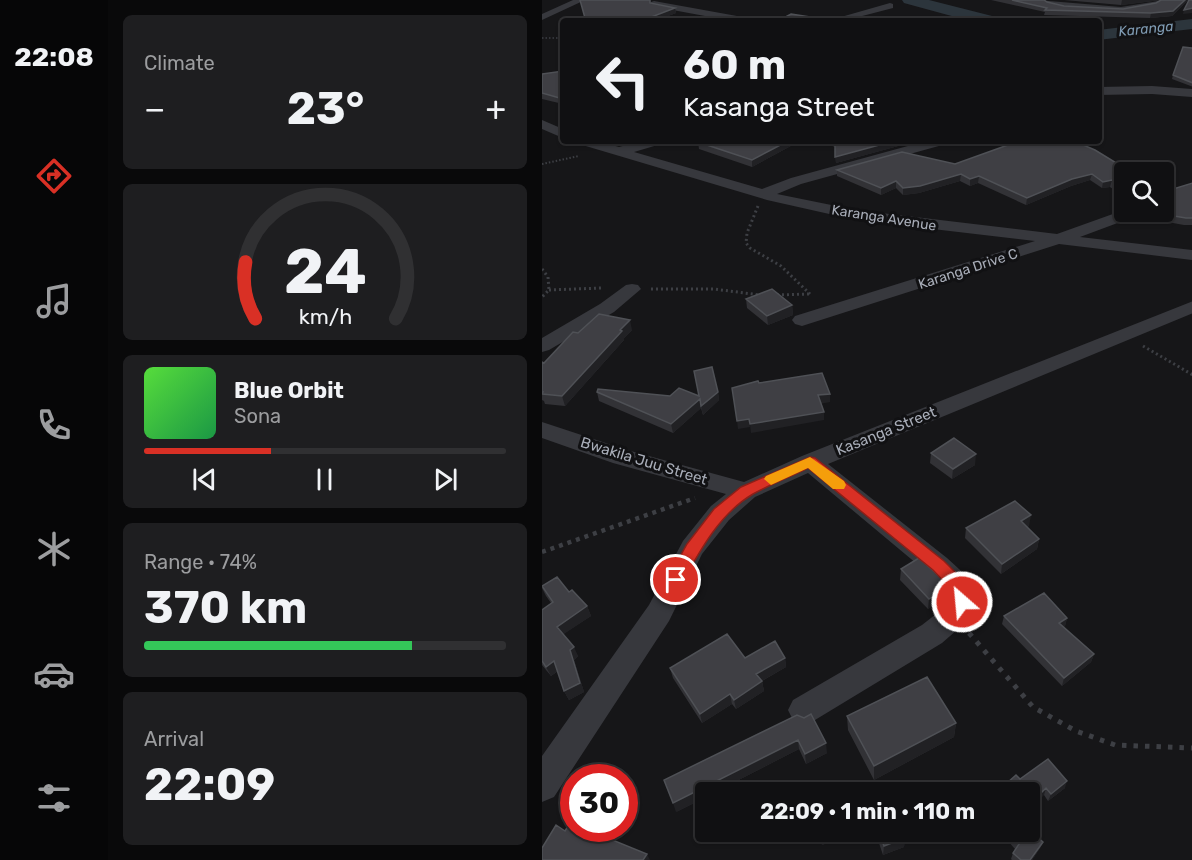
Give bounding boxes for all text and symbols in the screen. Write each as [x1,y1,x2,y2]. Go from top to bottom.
water label: Karanga [1118,18,1174,40]
text: 60 m [683,40,786,90]
text: 22:08 [14,41,94,73]
icon: left [584,42,662,120]
text: Climate [144,51,215,75]
text: 23° [287,82,364,135]
text: − [144,89,165,128]
text: + [485,89,506,128]
text: Kasanga Street [683,91,875,123]
icon: directions [33,155,75,197]
map controls [1114,162,1174,222]
button: search [1114,162,1174,222]
street label: Karanga Avenue [830,201,938,235]
text: 24 [284,235,366,309]
street label: Karanga Drive C [916,245,1020,293]
icon: music [33,280,75,322]
text: km/h [298,304,352,329]
text: Blue Orbit [234,377,344,404]
street label: Kasanga Street [833,403,939,459]
icon: phone [33,404,75,446]
text: Sona [234,404,281,428]
street label: Bwakila Juu Street [578,433,710,489]
icon: previous [188,463,221,496]
icon: pause [308,463,341,496]
icon: next [429,463,462,496]
icon: climate [33,528,75,570]
text: Range · 74% [144,550,257,574]
pin [650,554,701,605]
icon: arrive [659,563,692,596]
position arrow [930,570,994,634]
text: 370 km [144,581,307,634]
icon: car [33,653,75,695]
text: Arrival [144,727,204,751]
text: 22:09 [144,758,275,811]
speed limit sign: 30 [560,764,638,842]
icon: filters [33,777,75,819]
text: 22:09 · 1 min · 110 m [760,798,975,825]

